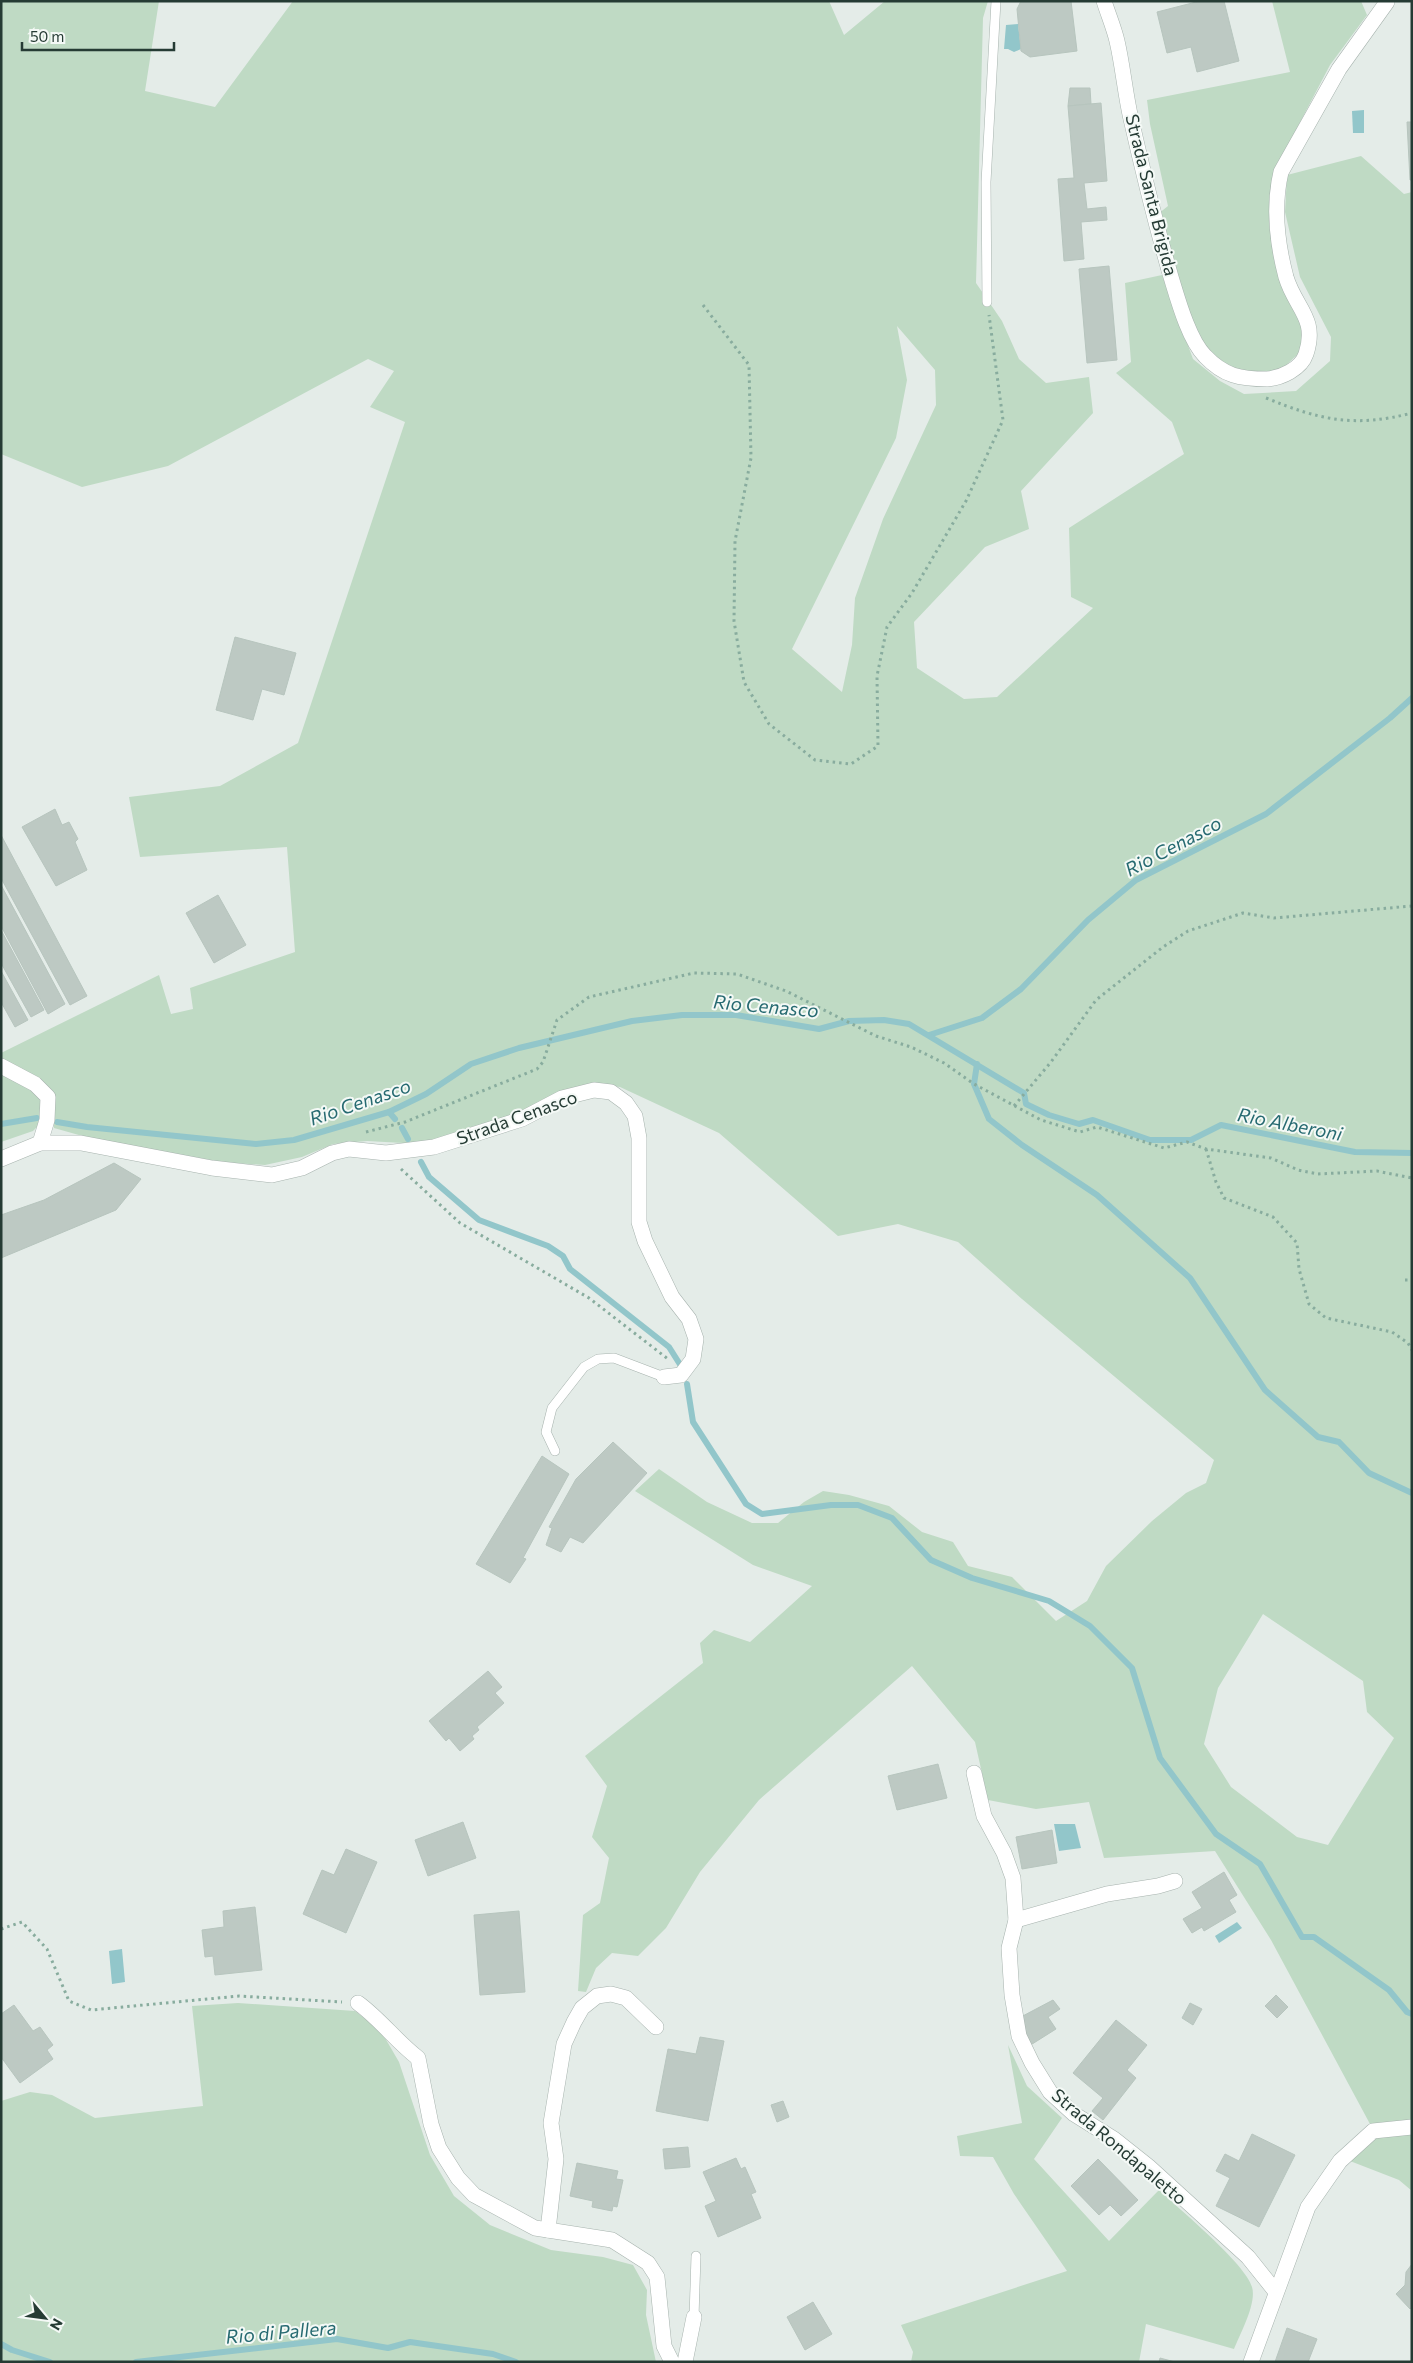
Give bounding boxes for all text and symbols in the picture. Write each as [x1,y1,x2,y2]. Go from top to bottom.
scale bar [22,20,175,52]
text: 50 m [30,27,64,45]
street label: Strada Santa Brigida [1121,112,1183,278]
water label: Rio Cenasco [1121,811,1225,881]
water label: Rio Cenasco [712,989,820,1022]
water label: Rio Cenasco [306,1073,414,1130]
street label: Strada Cenasco [453,1085,580,1149]
water label: Rio Alberoni [1236,1102,1346,1145]
street label: Strada Rondapaletto [1048,2083,1192,2209]
north arrow [20,2293,70,2343]
water label: Rio di Pallera [225,2315,337,2348]
text: N [47,2316,67,2333]

